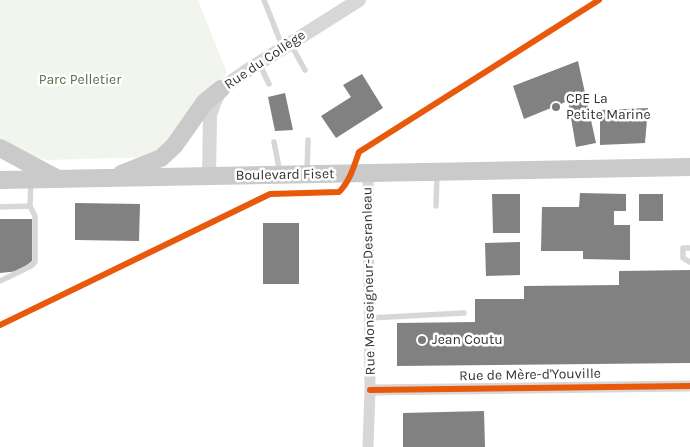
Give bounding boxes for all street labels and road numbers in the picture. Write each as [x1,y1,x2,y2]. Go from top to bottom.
street label: Rue du Collège [221,27,309,93]
street label: Boulevard Fiset [236,166,334,184]
street label: Rue Monseigneur-Desranleau [359,187,379,375]
street label: Rue de Mère-d'Youville [459,365,601,385]

